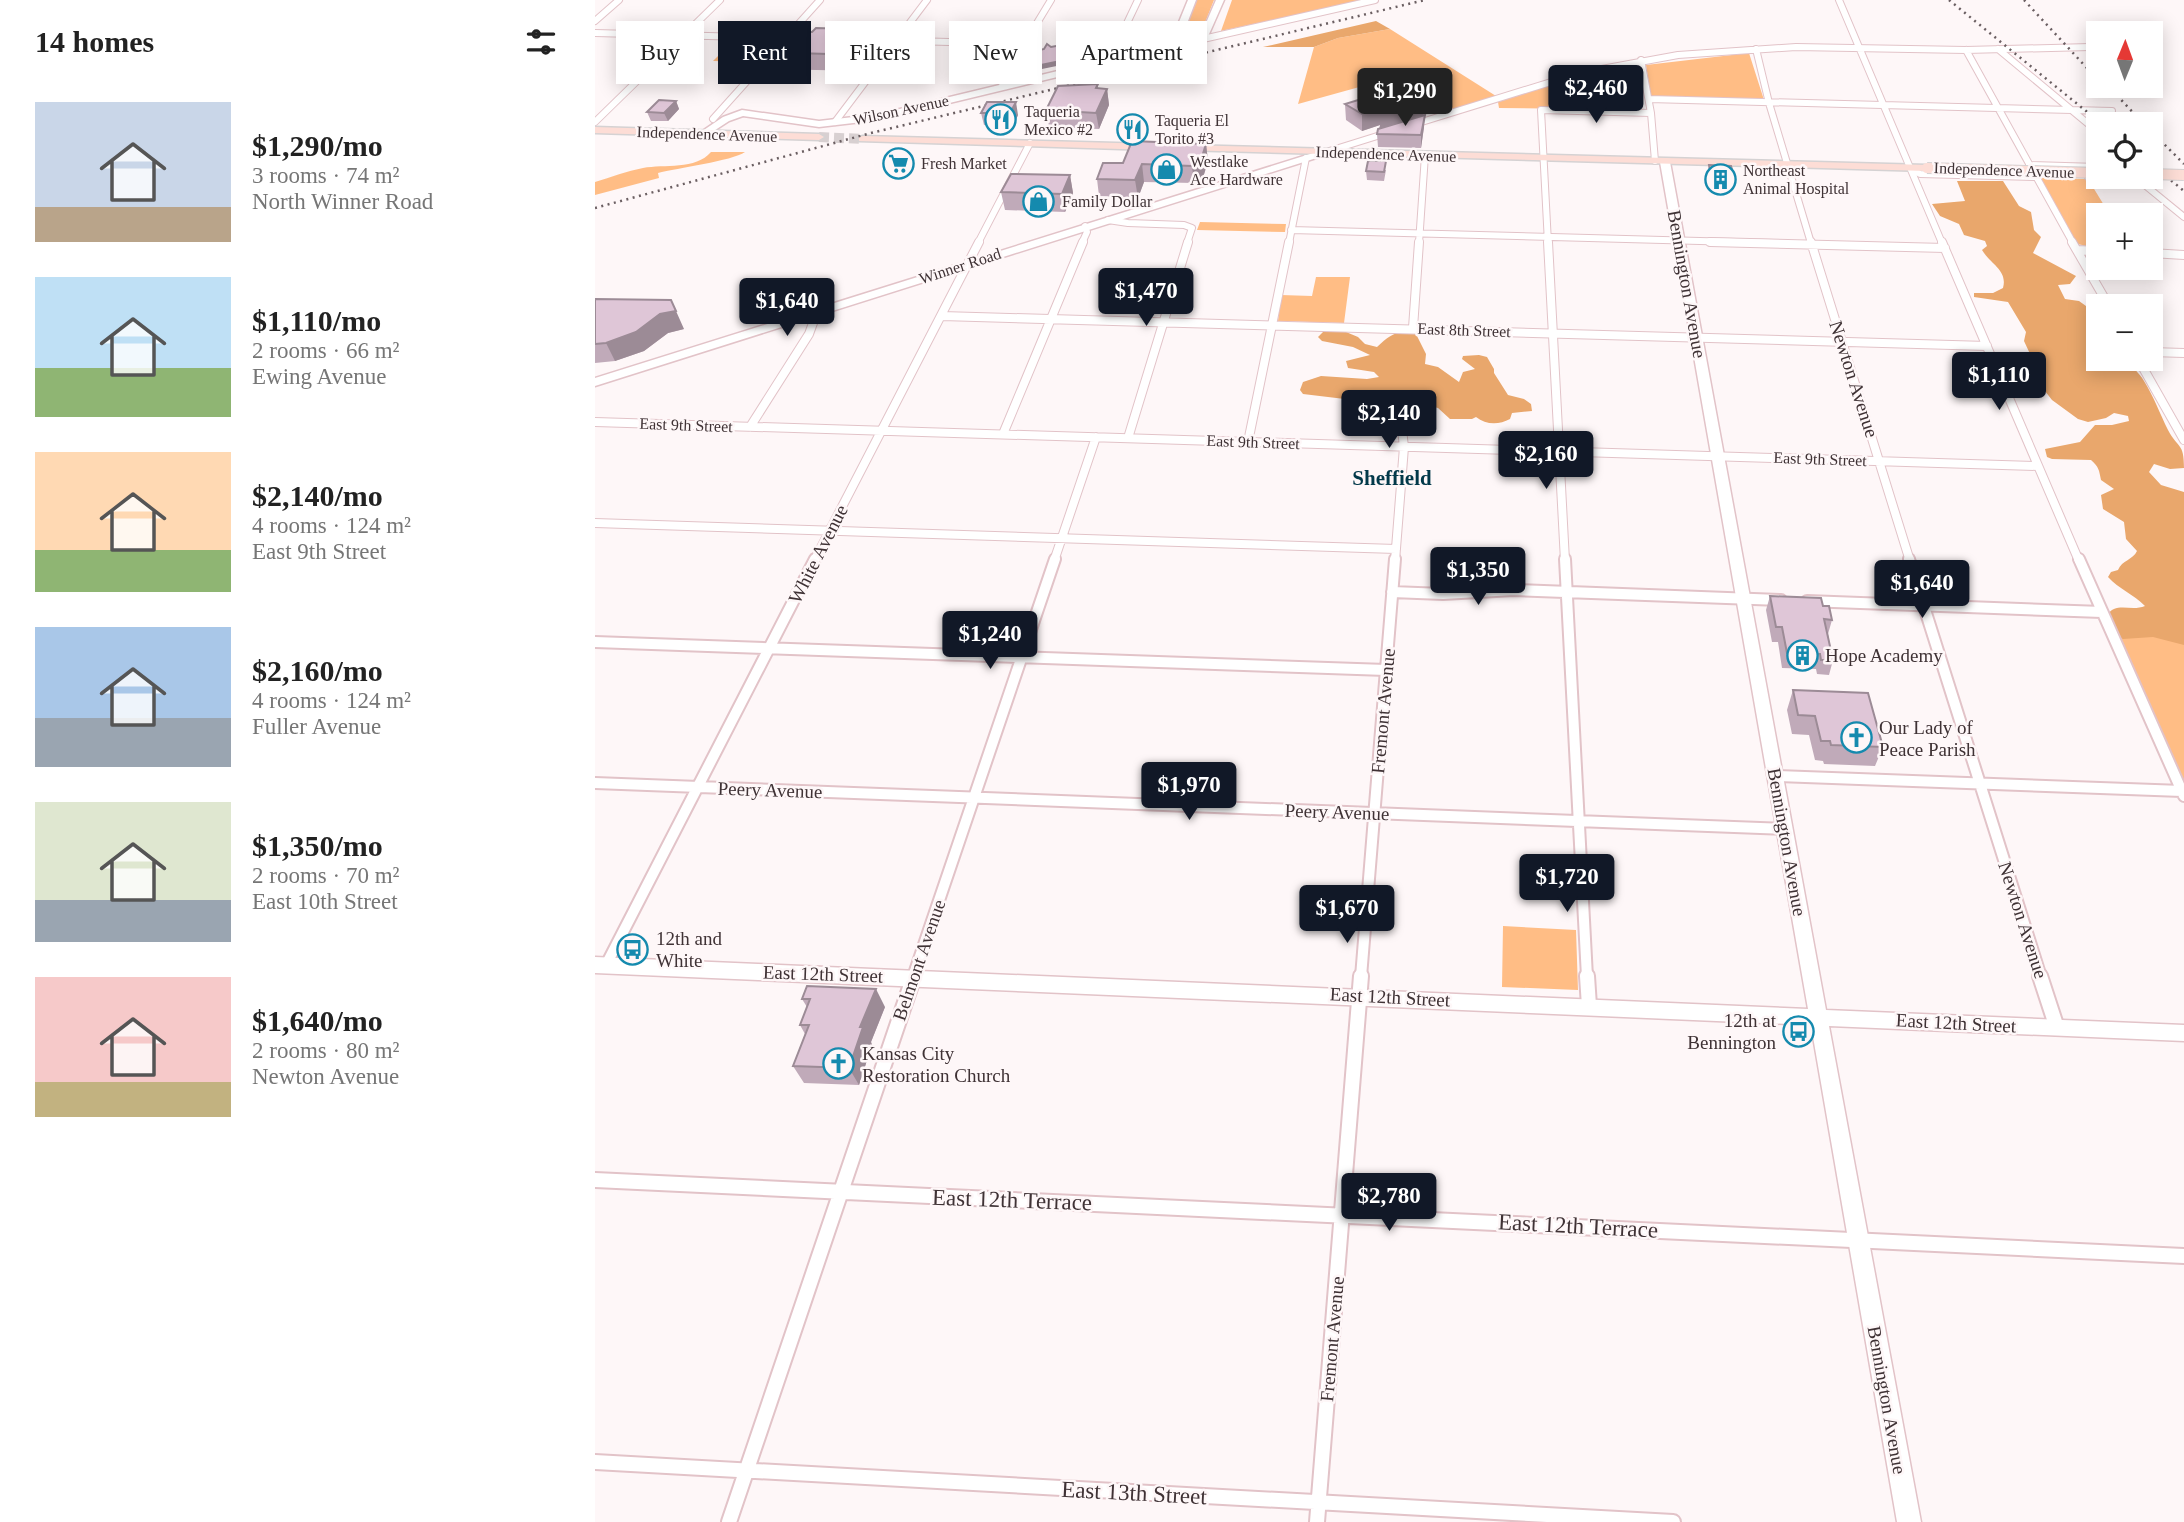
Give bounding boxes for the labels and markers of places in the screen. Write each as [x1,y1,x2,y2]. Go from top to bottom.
pin: $2,460 [1539,66,1653,125]
pin: $1,290 [1348,68,1462,128]
restaurant icon: Taqueria Mexico #2 [984,103,1018,137]
place label: Taqueria Mexico #2 [1024,103,1093,138]
restaurant icon: Taqueria El Torito #3 [1115,112,1149,146]
place label: Taqueria El Torito #3 [1155,112,1230,147]
supermarket icon: Fresh Market [881,146,915,180]
shop icon: Westlake Ace Hardware [1150,153,1184,187]
place label: Westlake Ace Hardware [1190,153,1283,188]
place label: Fresh Market [921,155,1007,172]
building icon: Northeast Animal Hospital [1703,162,1737,196]
place label: Northeast Animal Hospital [1743,162,1850,198]
shop icon: Family Dollar [1022,184,1056,218]
place label: Family Dollar [1062,193,1153,211]
pin: $1,470 [1089,268,1203,328]
pin: $1,640 [730,278,844,338]
pin: $1,110 [1942,352,2056,412]
pin: $2,140 [1332,391,1446,450]
pin: $2,160 [1489,432,1603,491]
pin: $1,350 [1421,548,1535,607]
pin: $1,640 [1865,560,1979,620]
pin: $1,240 [933,612,1047,671]
building icon: Hope Academy [1785,638,1819,672]
place label: Hope Academy [1825,645,1943,666]
place label: Our Lady of Peace Parish [1879,717,1976,760]
church icon: Our Lady of Peace Parish [1839,721,1873,755]
pin: $1,970 [1132,762,1246,822]
pin: $1,720 [1510,855,1624,914]
pin: $1,670 [1290,886,1404,945]
place label: 12th and White [656,928,722,971]
bus stop icon: 12th and White [616,932,650,966]
place label: 12th at Bennington [1687,1010,1777,1053]
bus stop icon: 12th at Bennington [1782,1014,1816,1048]
place label: Kansas City Restoration Church [862,1043,1011,1086]
church icon: Kansas City Restoration Church [822,1047,856,1081]
pin: $2,780 [1332,1174,1446,1233]

